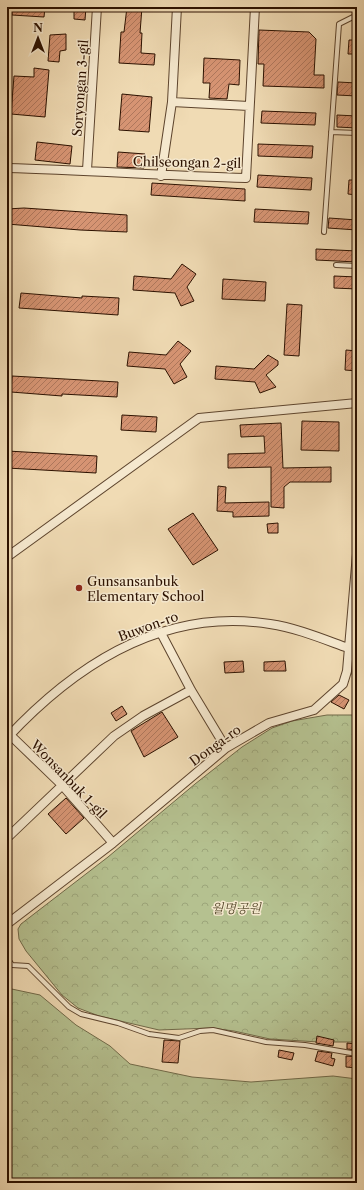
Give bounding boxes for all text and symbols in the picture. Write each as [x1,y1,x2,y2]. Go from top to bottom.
north arrow [18,18,58,58]
text: N [33,21,43,35]
street label: Soryongan 3-gil [69,39,91,137]
street label: Chilseongan 2-gil [133,153,241,171]
place label: Gunsansanbuk Elementary School [87,573,205,604]
marker: Gunsansanbuk Elementary School [74,583,84,593]
street label: Buwon-ro [116,608,180,644]
street label: Donga-ro [186,721,244,769]
street label: Wonsanbuk 1-gil [27,736,110,822]
park label: 월명공원 [211,900,263,916]

